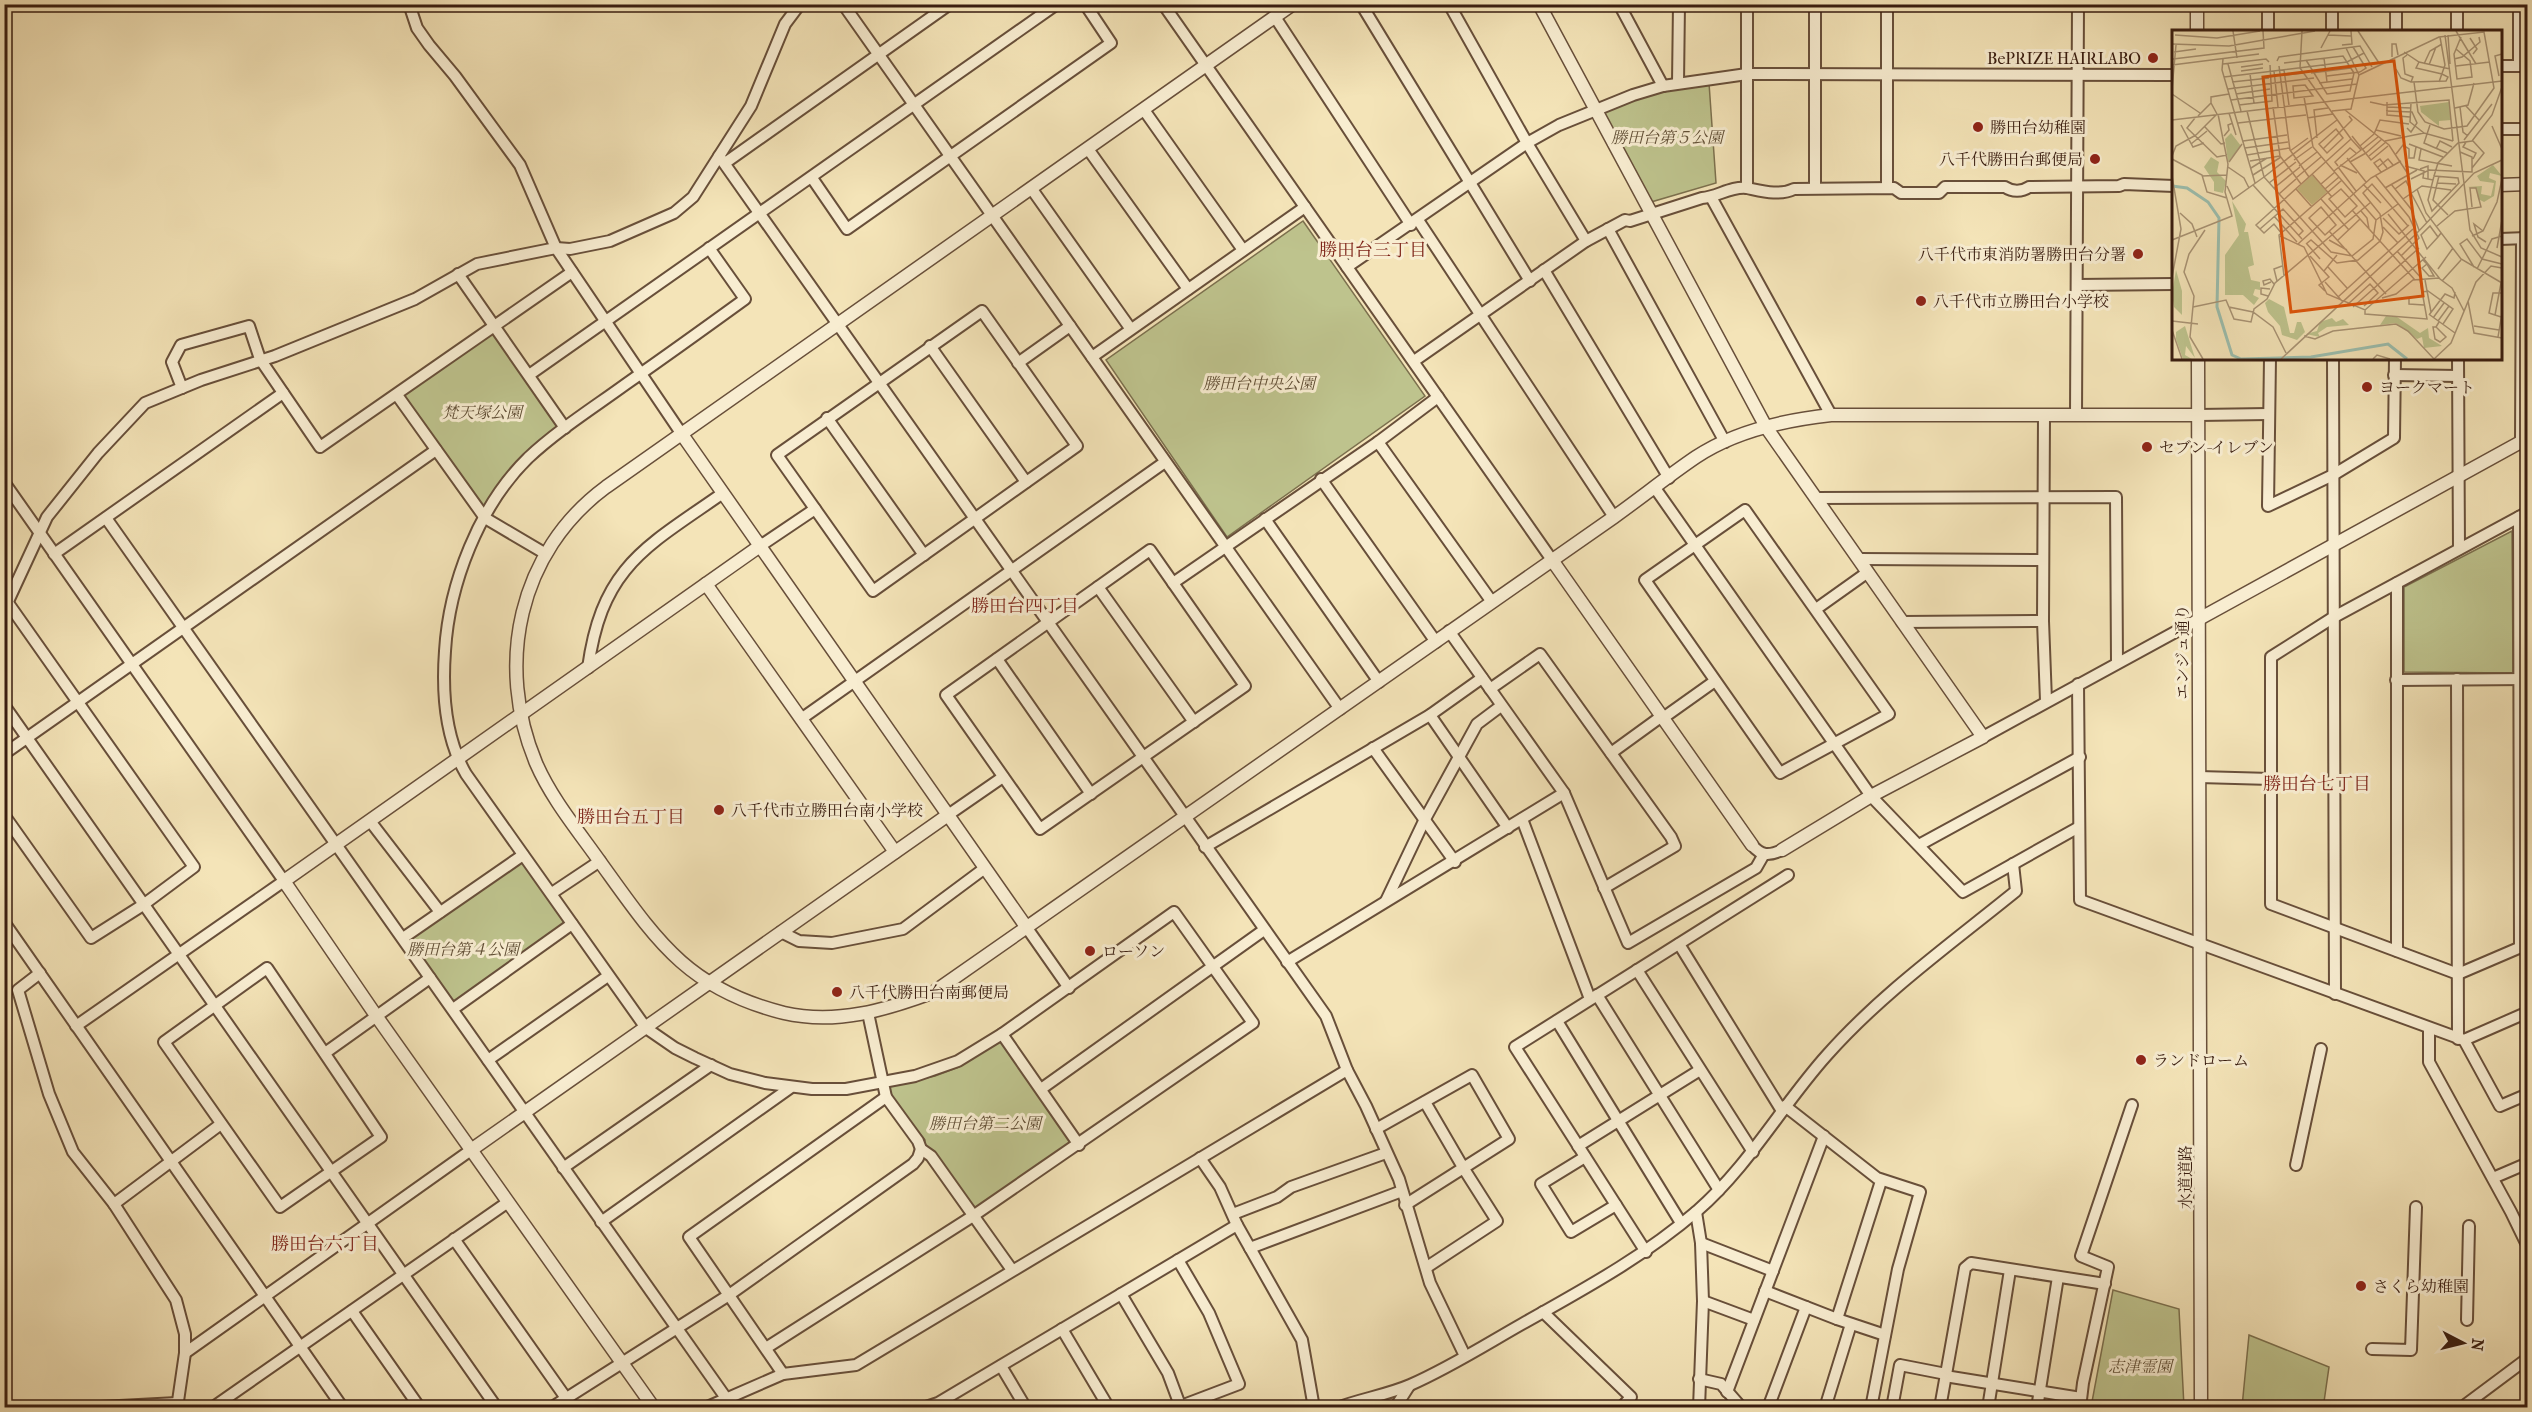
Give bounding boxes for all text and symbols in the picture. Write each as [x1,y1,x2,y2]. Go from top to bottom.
inset map [2172,30,2502,360]
place label: BePRIZE HAIRLABO [1987,49,2141,68]
marker: BePRIZE HAIRLABO [2146,51,2160,65]
place label: 勝田台幼稚園 [1990,118,2086,137]
marker: 勝田台幼稚園 [1971,120,1985,134]
park label: 勝田台第５公園 [1611,128,1726,147]
place label: 八千代勝田台郵便局 [1939,150,2083,169]
marker: 八千代勝田台郵便局 [2088,152,2102,166]
district label: 勝田台三丁目 [1319,240,1427,261]
place label: 八千代市東消防署勝田台分署 [1918,245,2126,264]
marker: 八千代市東消防署勝田台分署 [2131,247,2145,261]
place label: 八千代市立勝田台小学校 [1933,292,2109,311]
marker: 八千代市立勝田台小学校 [1914,294,1928,308]
park label: 勝田台中央公園 [1203,374,1318,393]
place label: ヨークマート [2379,378,2475,397]
marker: ヨークマート [2360,380,2374,394]
park label: 梵天塚公園 [442,403,525,422]
place label: セブン-イレブン [2159,438,2274,457]
marker: セブン-イレブン [2140,440,2154,454]
district label: 勝田台四丁目 [971,596,1079,617]
street label: エンジュ通り [2173,604,2192,700]
district label: 勝田台七丁目 [2263,774,2371,795]
place label: 八千代市立勝田台南小学校 [731,801,923,820]
marker: 八千代市立勝田台南小学校 [712,803,726,817]
district label: 勝田台五丁目 [577,807,685,828]
park label: 勝田台第４公園 [407,940,522,959]
place label: ローソン [1102,942,1165,961]
marker: ローソン [1083,944,1097,958]
place label: 八千代勝田台南郵便局 [849,983,1009,1002]
marker: 八千代勝田台南郵便局 [830,985,844,999]
place label: ランドローム [2153,1051,2249,1070]
marker: ランドローム [2134,1053,2148,1067]
park label: 勝田台第二公園 [929,1114,1044,1133]
street label: 水道道路 [2176,1145,2195,1209]
district label: 勝田台六丁目 [271,1234,379,1255]
place label: さくら幼稚園 [2373,1277,2469,1296]
marker: さくら幼稚園 [2354,1279,2368,1293]
north arrow [2433,1313,2493,1373]
text: N [2467,1338,2488,1353]
park label: 志津霊園 [2108,1357,2175,1376]

